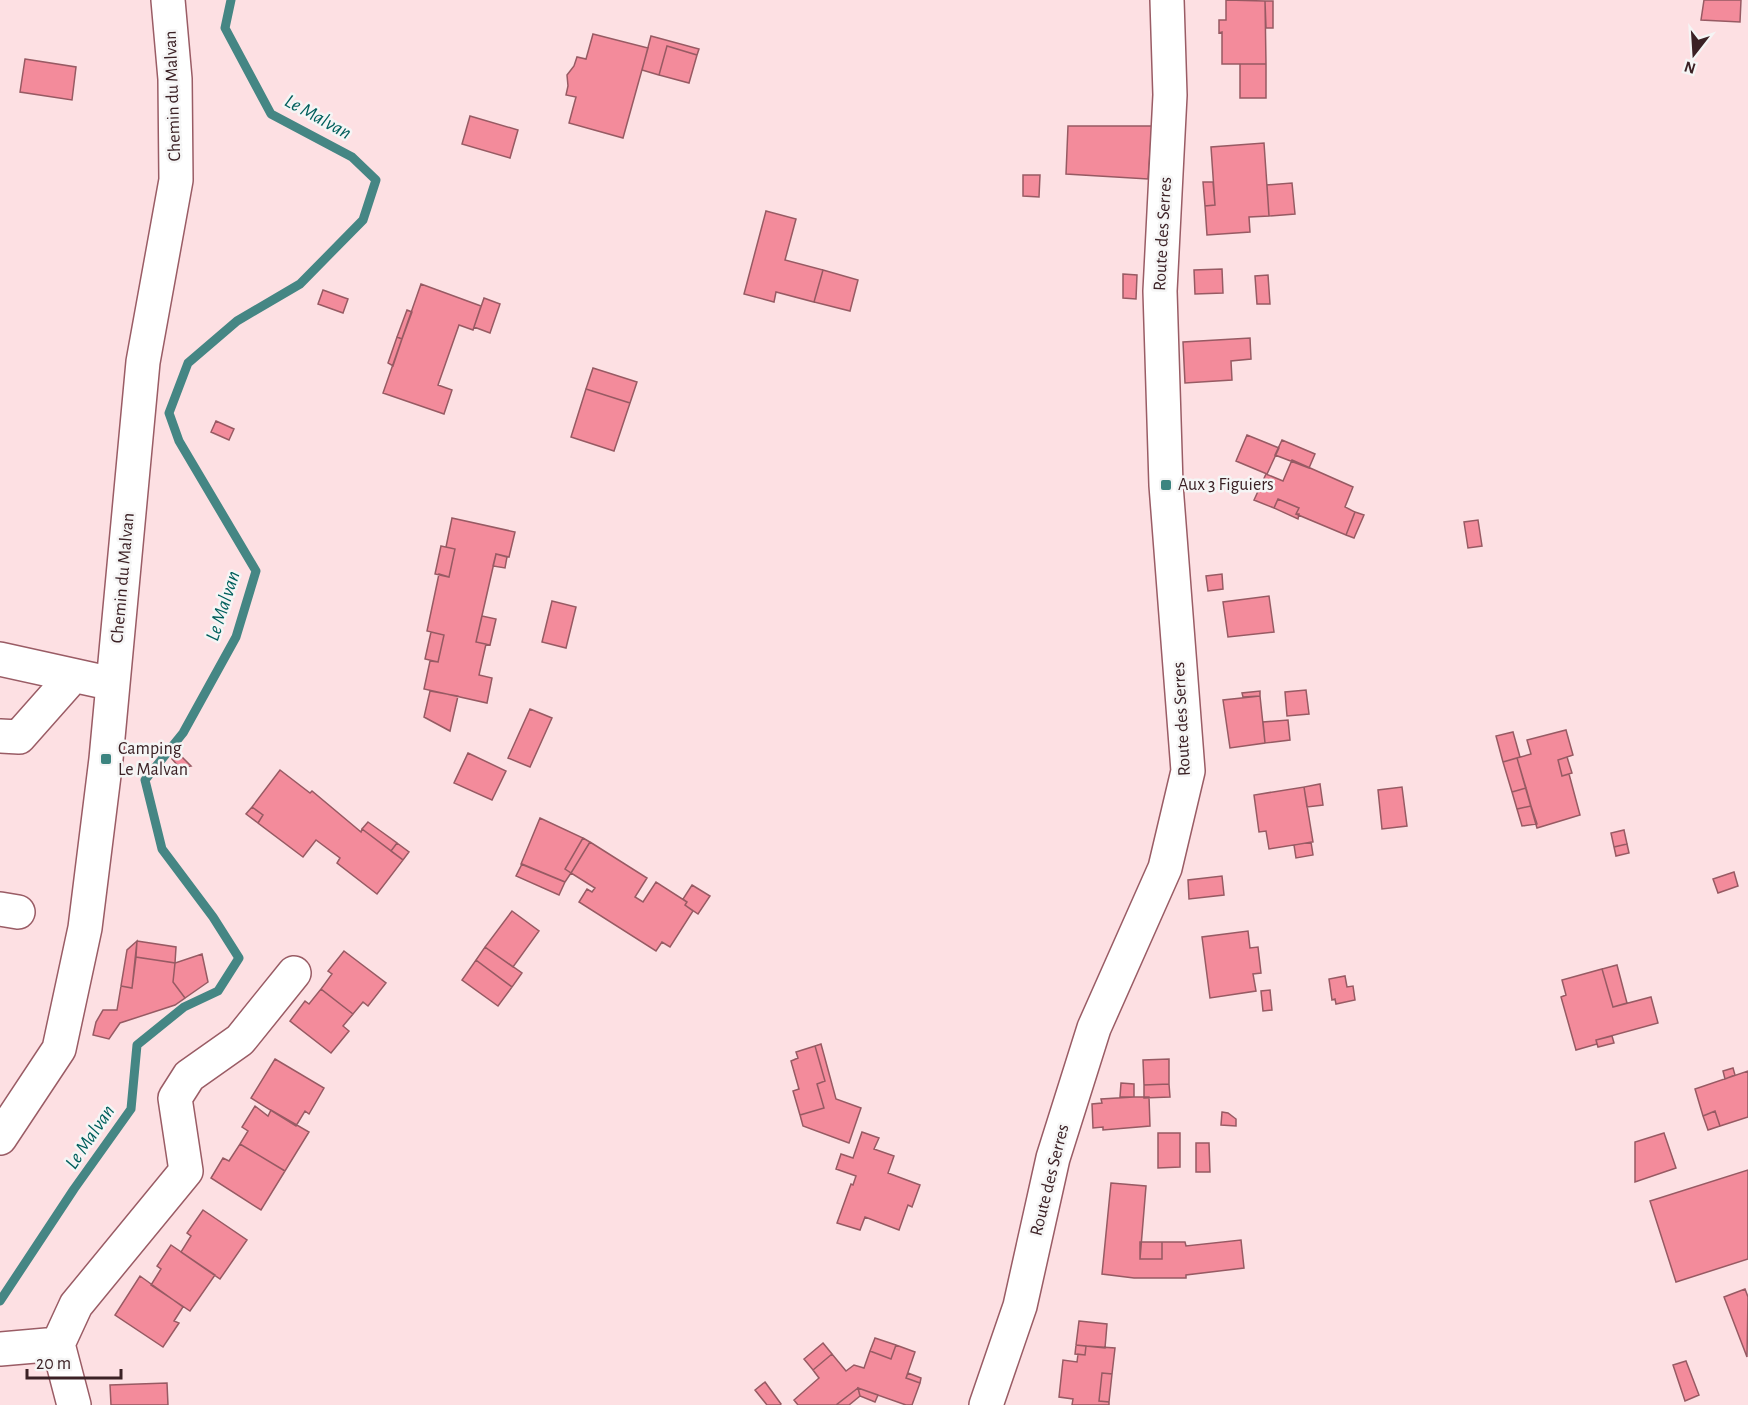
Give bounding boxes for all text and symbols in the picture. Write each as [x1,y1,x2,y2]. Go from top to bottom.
north arrow [1664,24,1724,84]
street label: Chemin du Malvan [162,30,184,162]
text: N [1682,58,1698,77]
water label: Le Malvan [281,91,355,143]
street label: Route des Serres [1151,176,1175,292]
place label: Aux 3 Figuiers [1178,476,1274,494]
marker: Aux 3 Figuiers [1159,478,1173,492]
street label: Chemin du Malvan [108,512,138,644]
water label: Le Malvan [202,568,244,644]
street label: Route des Serres [1170,661,1194,777]
place label: Camping Le Malvan [118,740,188,779]
marker: Camping Le Malvan [99,752,113,766]
water label: Le Malvan [61,1101,119,1173]
street label: Route des Serres [1027,1122,1073,1238]
scale bar [27,1342,122,1380]
text: 20 m [36,1355,71,1373]

